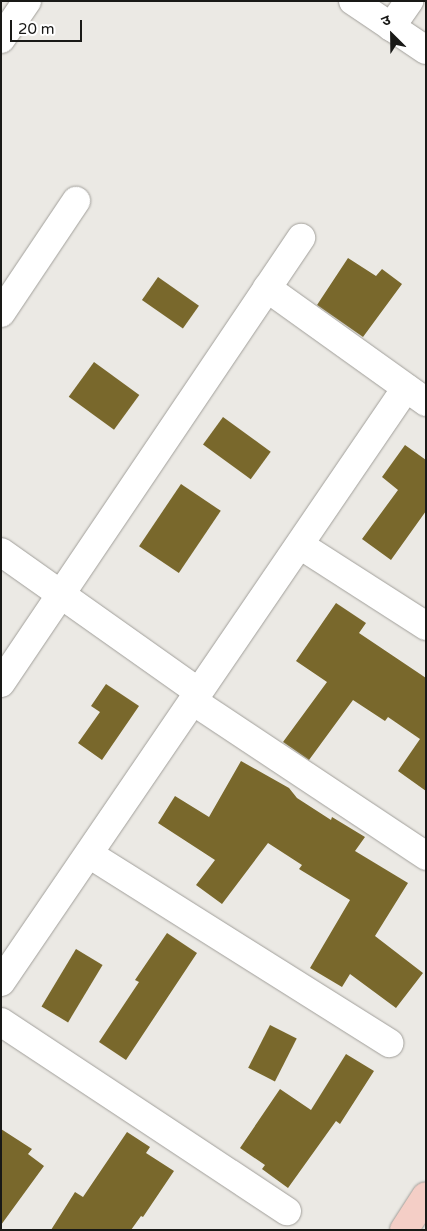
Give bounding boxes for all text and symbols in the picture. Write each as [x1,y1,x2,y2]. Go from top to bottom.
scale bar [12,10,85,42]
north arrow [367,10,417,60]
text: उ [379,11,393,30]
text: 20 m [18,20,55,38]

